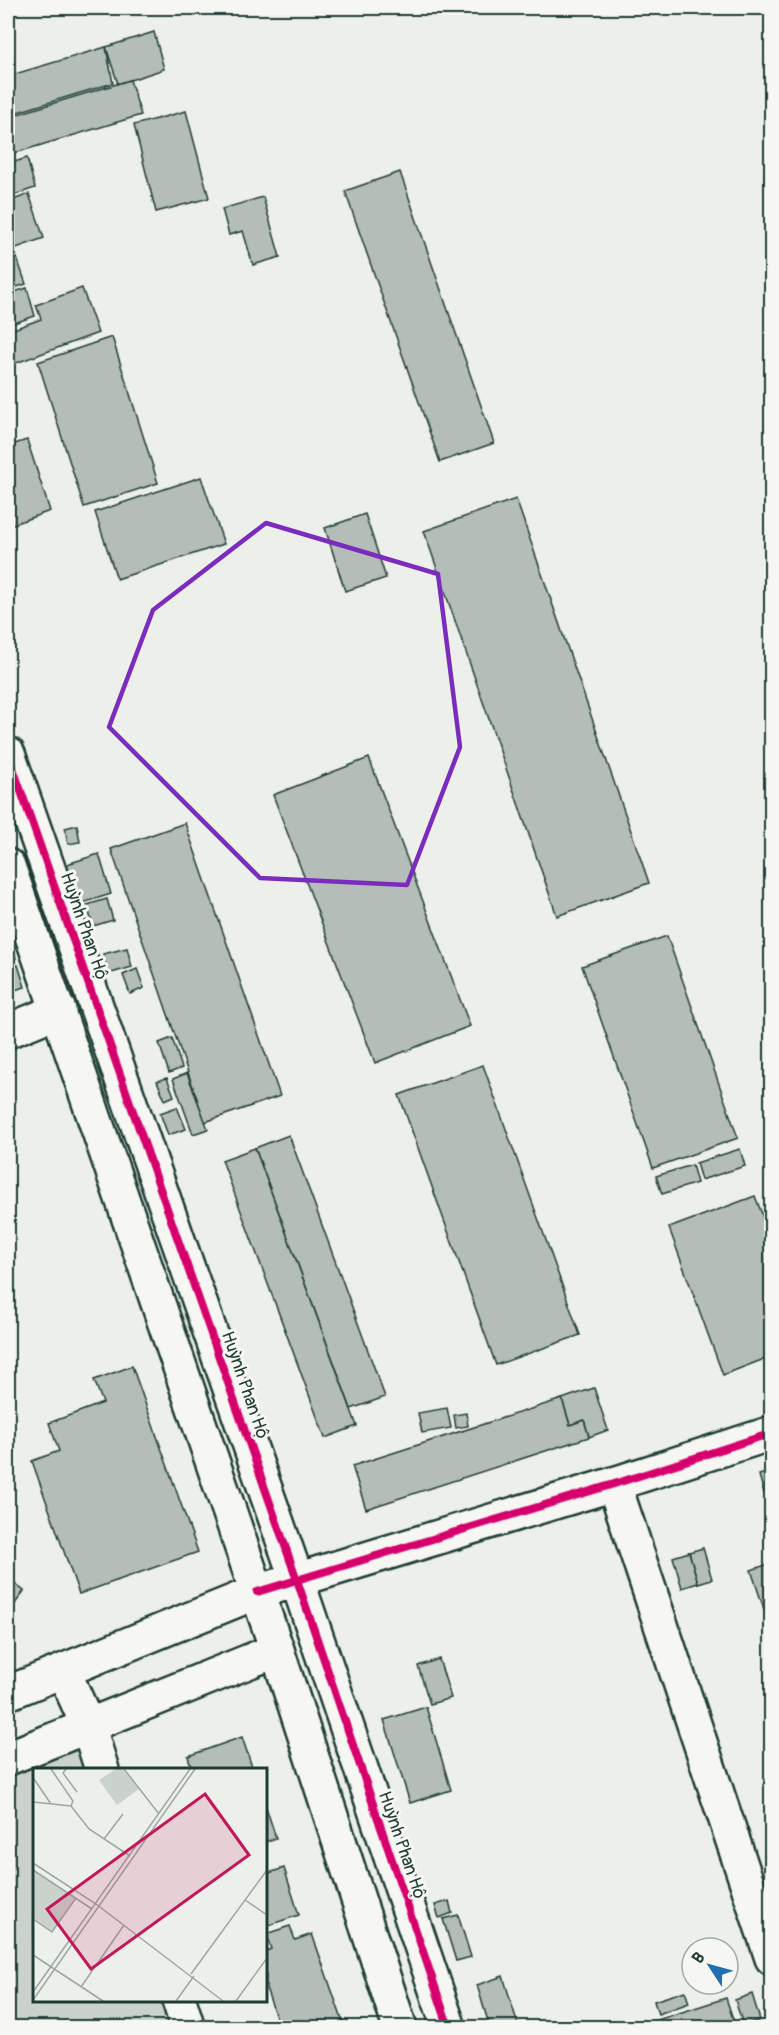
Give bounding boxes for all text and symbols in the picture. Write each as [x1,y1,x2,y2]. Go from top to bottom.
street label: Huỳnh Phan Hộ [55,869,113,983]
street label: Huỳnh Phan Hộ [216,1328,274,1442]
inset map [33,1768,267,2002]
street label: Huỳnh Phan Hộ [373,1788,431,1902]
north arrow [680,1936,740,1996]
text: B [688,1948,709,1967]

